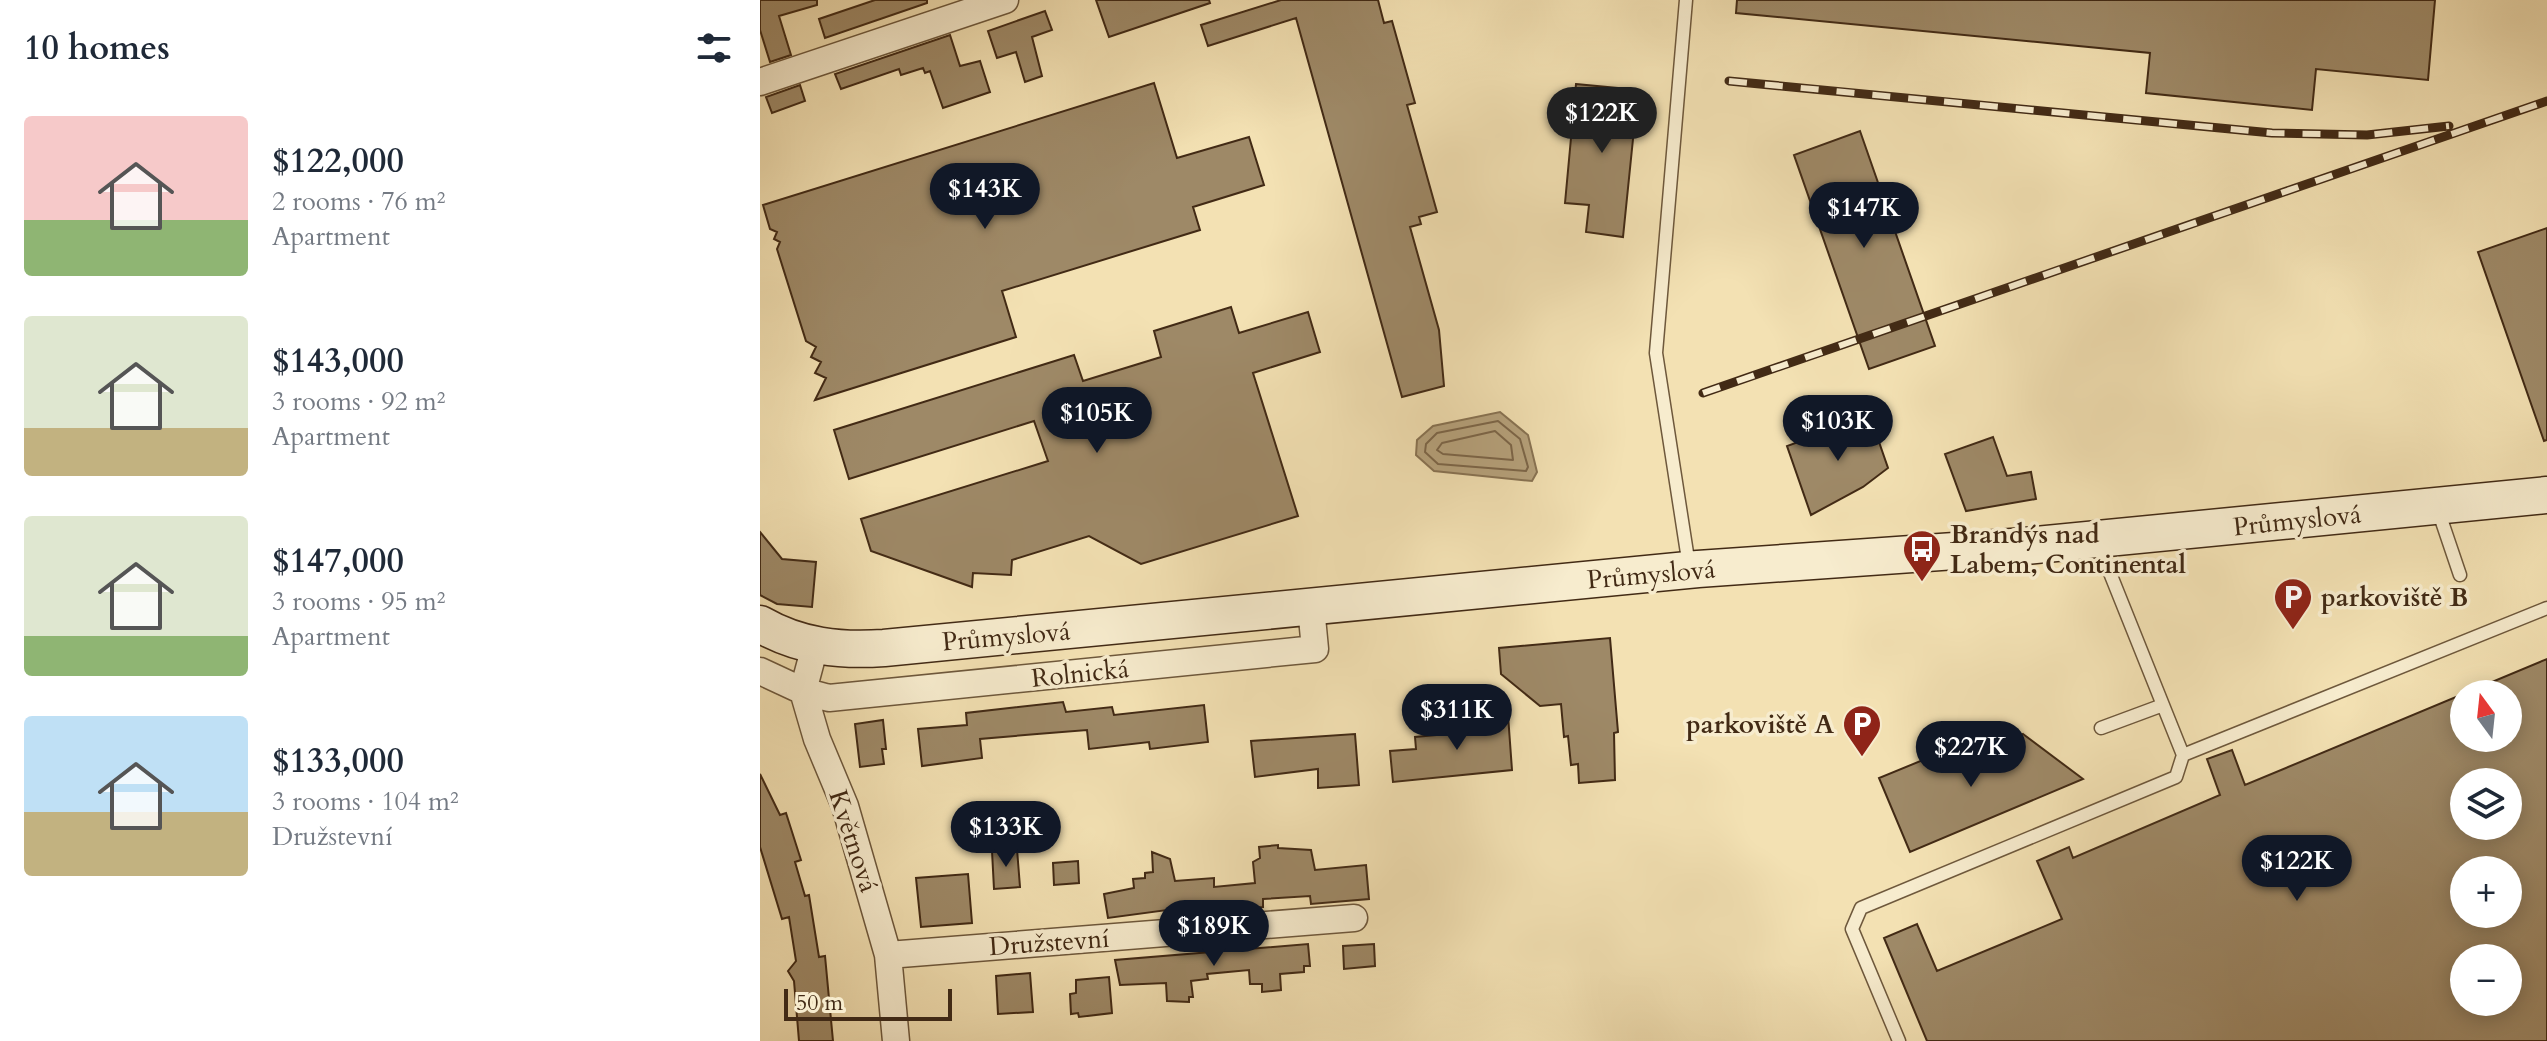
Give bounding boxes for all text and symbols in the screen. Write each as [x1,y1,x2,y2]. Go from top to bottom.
text: 10 homes [24,25,170,71]
icon: filters [692,26,736,70]
pin: $122K [1546,87,1658,155]
text: $122K [1565,95,1639,130]
text: $122,000 [272,138,404,184]
icon: home [88,148,184,244]
pin: $143K [929,163,1041,231]
text: $143K [948,171,1022,206]
pin: $147K [1808,182,1920,250]
text: 2 rooms · 76 m² [272,184,445,219]
text: $147K [1827,190,1901,225]
text: Apartment [272,219,390,254]
text: $143,000 [272,338,404,384]
icon: home [88,348,184,444]
text: 3 rooms · 92 m² [272,384,445,419]
pin: $105K [1041,387,1153,455]
text: $105K [1060,395,1134,430]
pin: $103K [1782,395,1894,463]
text: $103K [1801,403,1875,438]
text: Apartment [272,419,390,454]
street label: Průmyslová [2231,496,2363,545]
place label: Brandýs nad Labem, Continental [1950,517,2186,582]
bus stop icon: Brandýs nad Labem, Continental [1901,528,1943,583]
text: $147,000 [272,538,404,584]
icon: home [88,548,184,644]
street label: Průmyslová [1585,551,1717,598]
parking icon: parkoviště B [2272,576,2314,631]
place label: parkoviště B [2321,580,2468,615]
text: 3 rooms · 95 m² [272,584,445,619]
street label: Průmyslová [940,613,1072,660]
text: Apartment [272,619,390,654]
street label: Rolnická [1030,651,1131,696]
north arrow [2450,680,2522,752]
map controls [2450,680,2522,1016]
pin: $311K [1401,684,1513,752]
text: $311K [1420,692,1494,727]
parking icon: parkoviště A [1841,703,1883,758]
place label: parkoviště A [1686,707,1834,742]
pin: $227K [1915,721,2027,789]
text: $227K [1934,729,2008,764]
text: $133,000 [272,738,404,784]
icon: home [88,748,184,844]
button: layers [2450,768,2522,840]
text: 3 rooms · 104 m² [272,784,459,819]
street label: Květnová [821,785,887,897]
pin: $133K [950,801,1062,869]
text: $133K [969,809,1043,844]
text: Družstevní [272,819,392,854]
pin: $122K [2241,835,2353,903]
text: $122K [2260,843,2334,878]
button: + [2450,856,2522,928]
pin: $189K [1158,900,1270,968]
text: $189K [1177,908,1251,943]
street label: Družstevní [988,921,1110,964]
button: − [2450,944,2522,1016]
scale bar [784,985,952,1021]
text: 50 m [796,988,843,1018]

